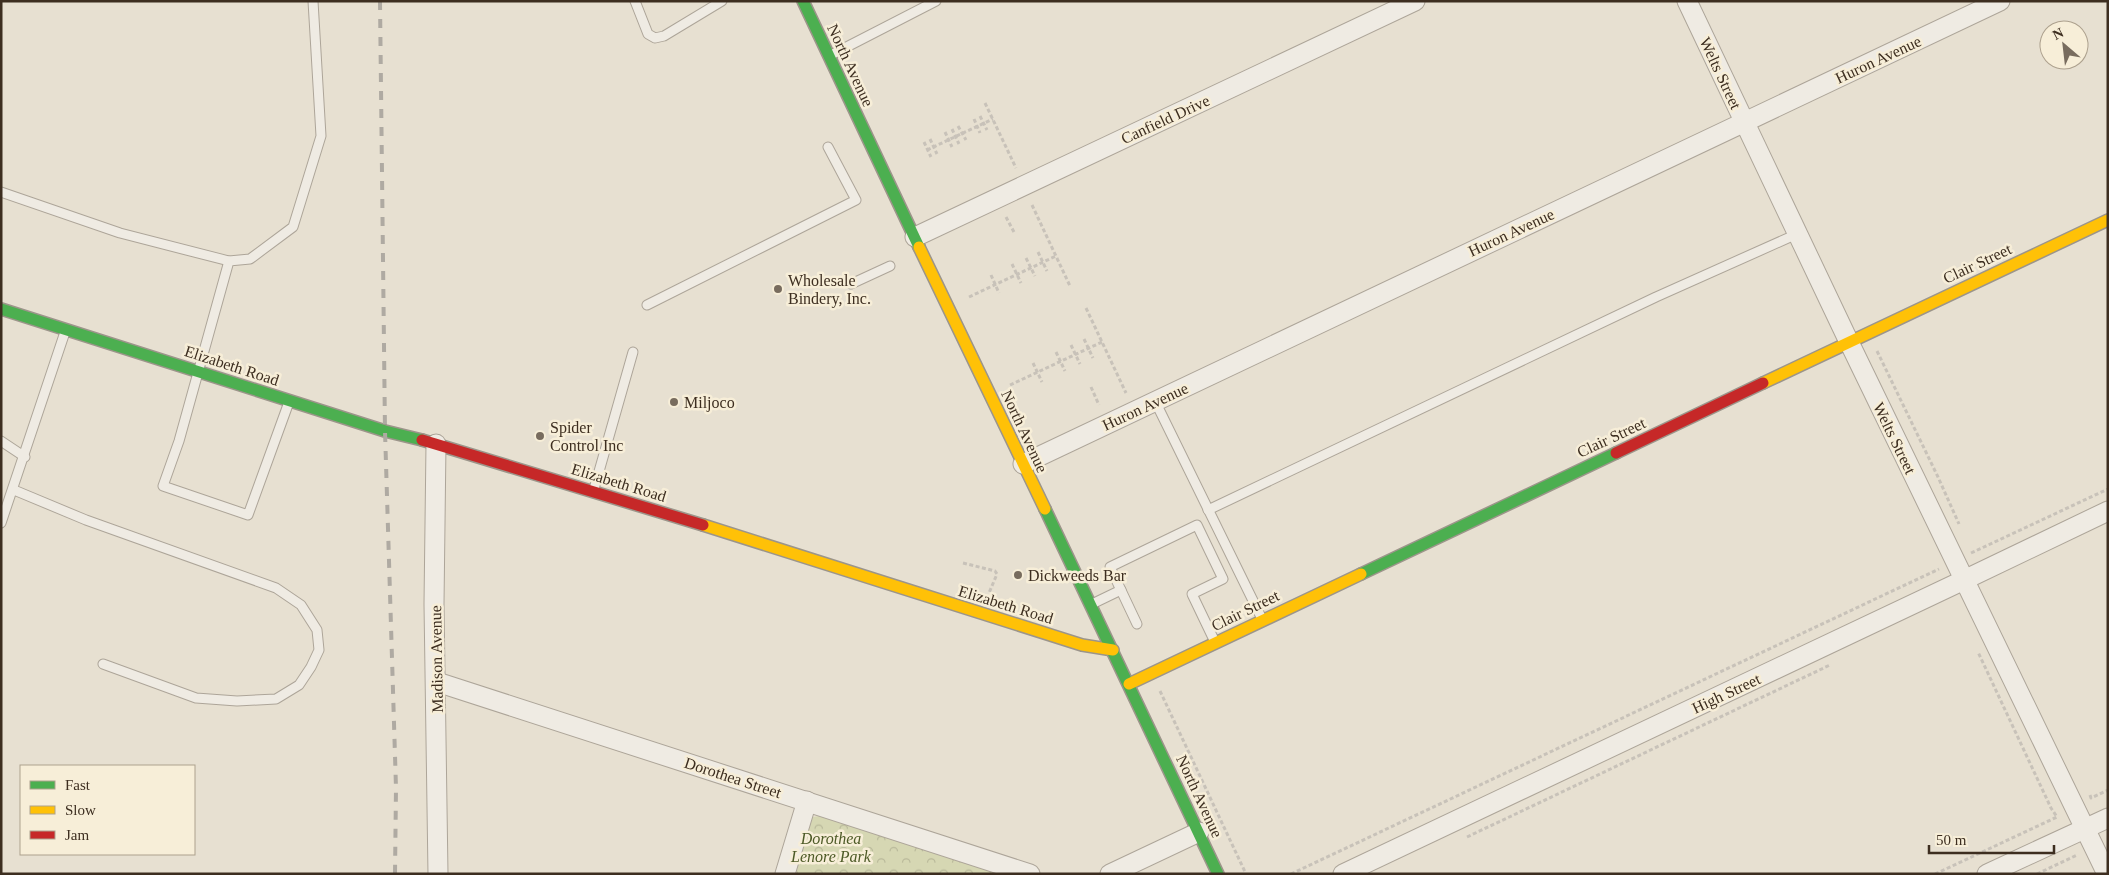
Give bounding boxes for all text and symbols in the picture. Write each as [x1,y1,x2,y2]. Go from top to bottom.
north arrow [2039,20,2089,70]
street label: North Avenue [824,21,877,109]
text: N [2050,25,2066,43]
street label: Huron Avenue [1833,32,1924,87]
street label: Welts Street [1696,35,1745,112]
street label: Canfield Drive [1118,92,1212,147]
street label: Huron Avenue [1466,205,1557,260]
street label: Clair Street [1940,240,2015,287]
place label: Wholesale Bindery, Inc. [788,272,871,308]
marker: Wholesale Bindery, Inc. [772,283,784,295]
street label: Elizabeth Road [183,342,281,389]
street label: Huron Avenue [1100,379,1191,434]
street label: North Avenue [998,387,1051,475]
place label: Miljoco [684,394,735,412]
marker: Miljoco [668,396,680,408]
street label: Welts Street [1870,400,1919,477]
street label: Clair Street [1574,414,1649,461]
place label: Spider Control Inc [550,419,623,454]
marker: Spider Control Inc [534,430,546,442]
street label: Elizabeth Road [569,460,668,505]
place label: Dickweeds Bar [1028,567,1127,584]
marker: Dickweeds Bar [1012,569,1024,581]
street label: Elizabeth Road [956,582,1055,627]
street label: Clair Street [1209,586,1282,634]
street label: Madison Avenue [427,605,446,713]
street label: High Street [1689,670,1764,718]
street label: North Avenue [1173,752,1226,840]
street label: Dorothea Street [682,754,784,801]
legend [20,765,195,855]
text: Fast [65,777,91,793]
text: Slow [65,802,96,818]
scale bar [1929,822,2054,854]
text: Jam [65,827,89,843]
park label: Dorothea Lenore Park [790,830,872,865]
text: 50 m [1936,832,1967,848]

